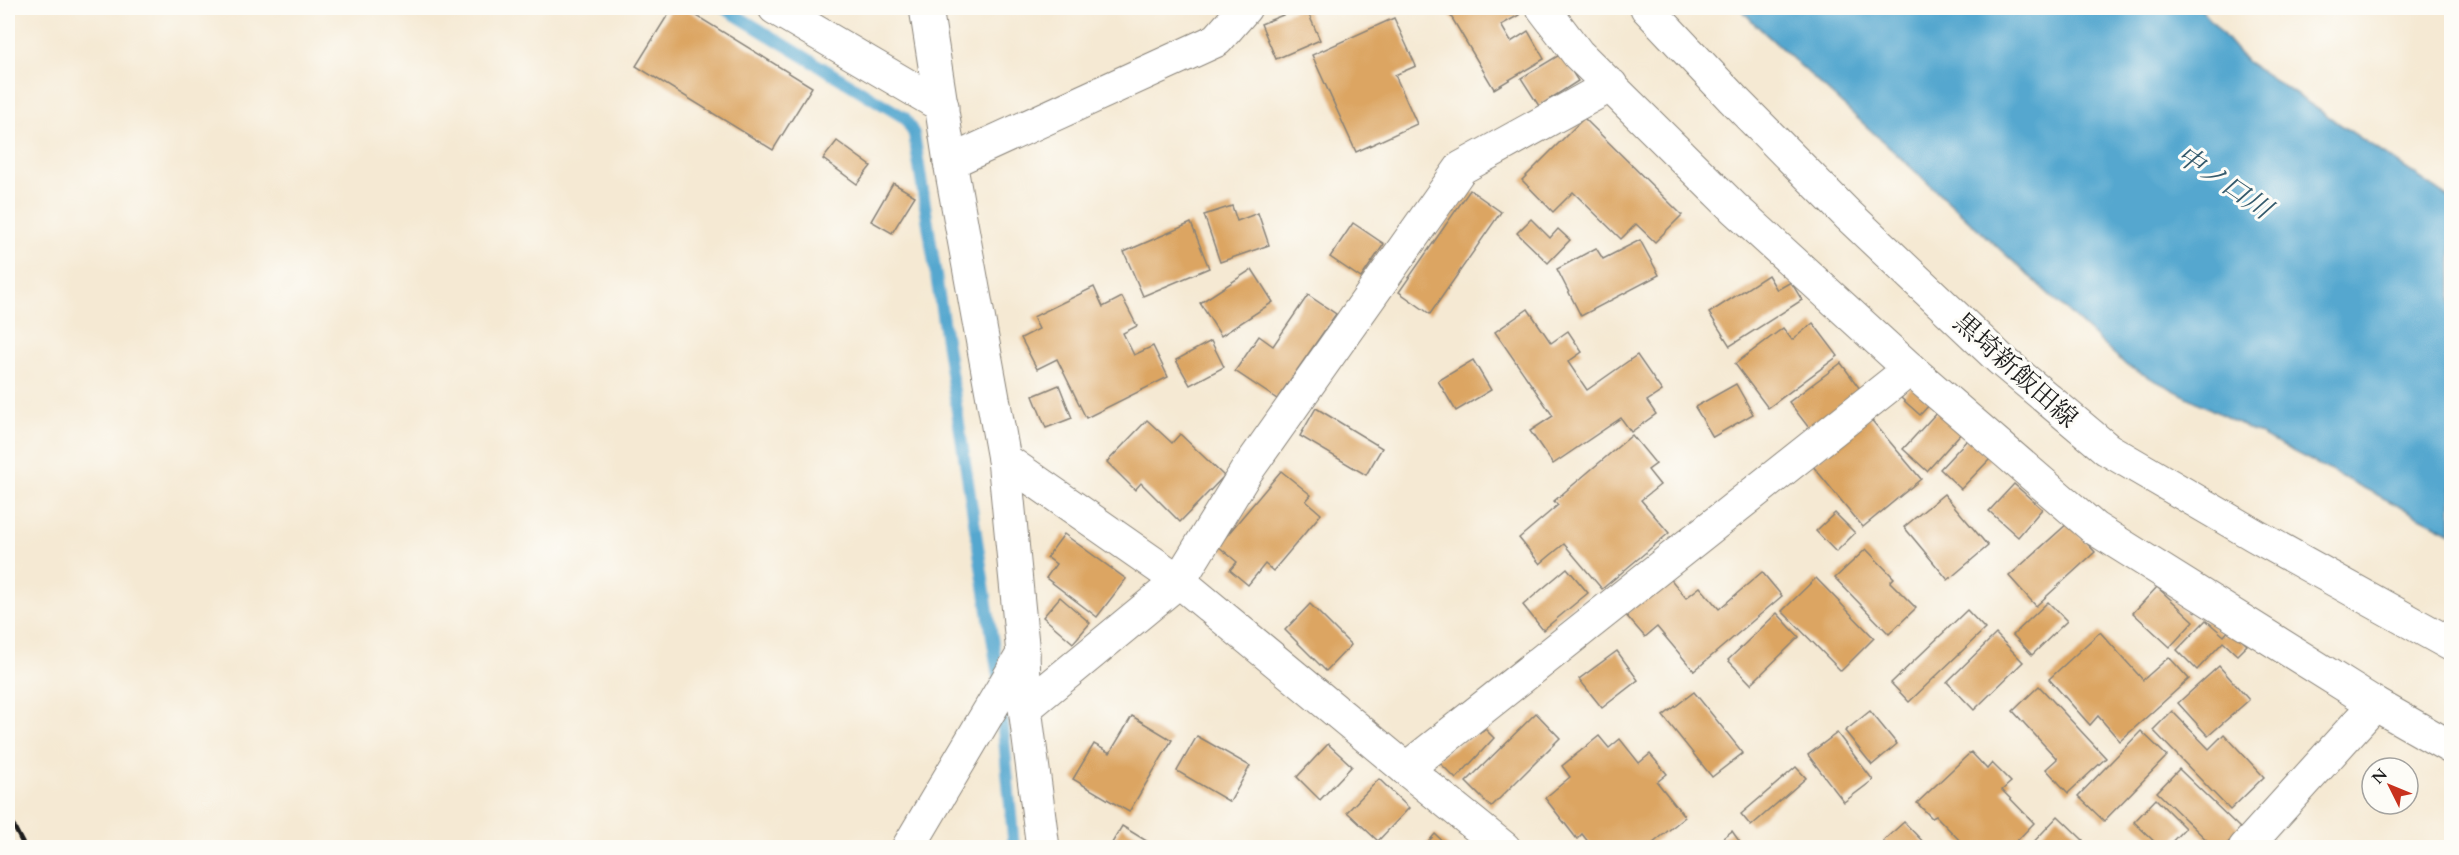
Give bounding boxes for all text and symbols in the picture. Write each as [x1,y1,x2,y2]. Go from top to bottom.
water label: 中ノ口川 [2169,137,2281,230]
street label: 黒埼新飯田線 [1946,305,2085,436]
north arrow [2360,756,2420,816]
text: N [2367,764,2393,789]

